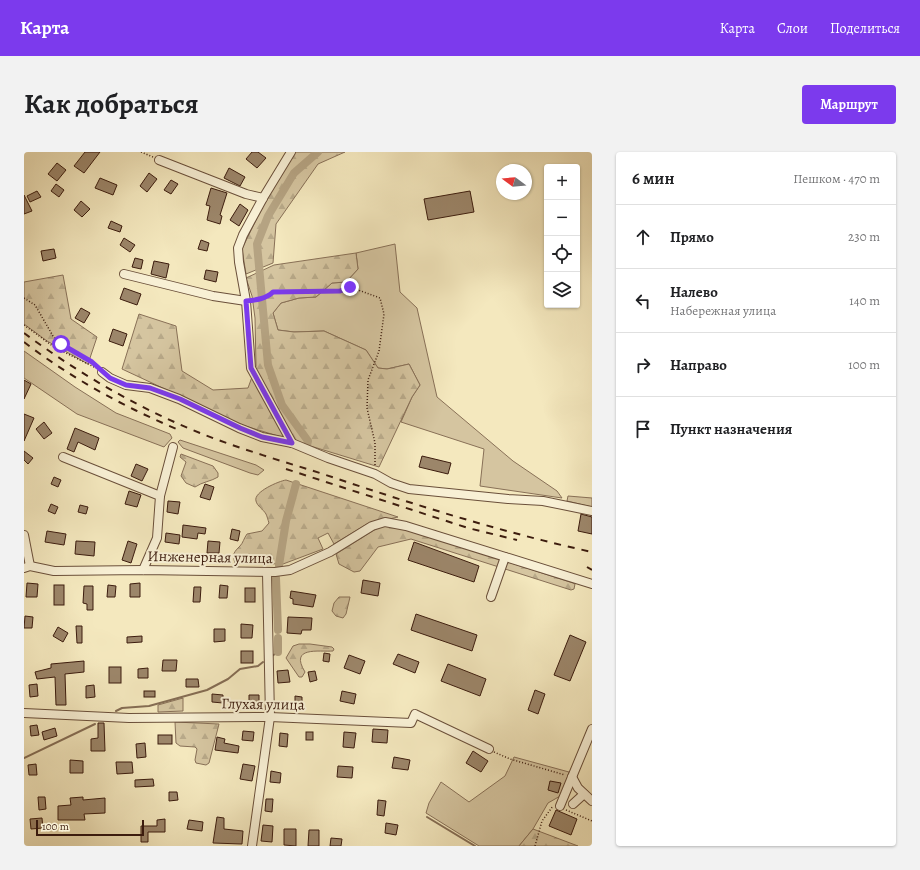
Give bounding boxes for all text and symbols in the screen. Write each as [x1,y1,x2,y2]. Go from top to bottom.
text: Карта [20,15,69,41]
text: Карта [720,19,755,38]
text: Слои [777,19,808,38]
text: Поделиться [830,19,900,38]
text: Как добраться [24,85,199,123]
button: Маршрут [802,85,896,124]
north arrow [496,164,532,200]
map controls [544,164,580,308]
button: + [544,164,580,200]
text: 6 мин [632,167,674,190]
text: Пешком · 470 m [793,170,880,187]
button: − [544,200,580,236]
icon: ahead [632,226,654,248]
text: Прямо [670,227,714,247]
text: 230 m [848,228,880,245]
button: locate [544,236,580,272]
button: layers [544,272,580,308]
route end [341,278,359,296]
text: Налево [670,282,718,302]
icon: left [632,290,654,312]
text: 140 m [849,292,880,309]
text: Набережная улица [670,302,776,319]
route start [52,335,70,353]
icon: right [632,354,654,376]
text: Направо [670,355,727,375]
text: 100 m [848,356,880,373]
icon: arrive [632,418,654,440]
text: Пункт назначения [670,419,792,439]
street label: Инженерная улица [147,546,273,568]
street label: Глухая улица [221,693,305,715]
scale bar [36,818,144,837]
text: 100 m [42,819,69,834]

